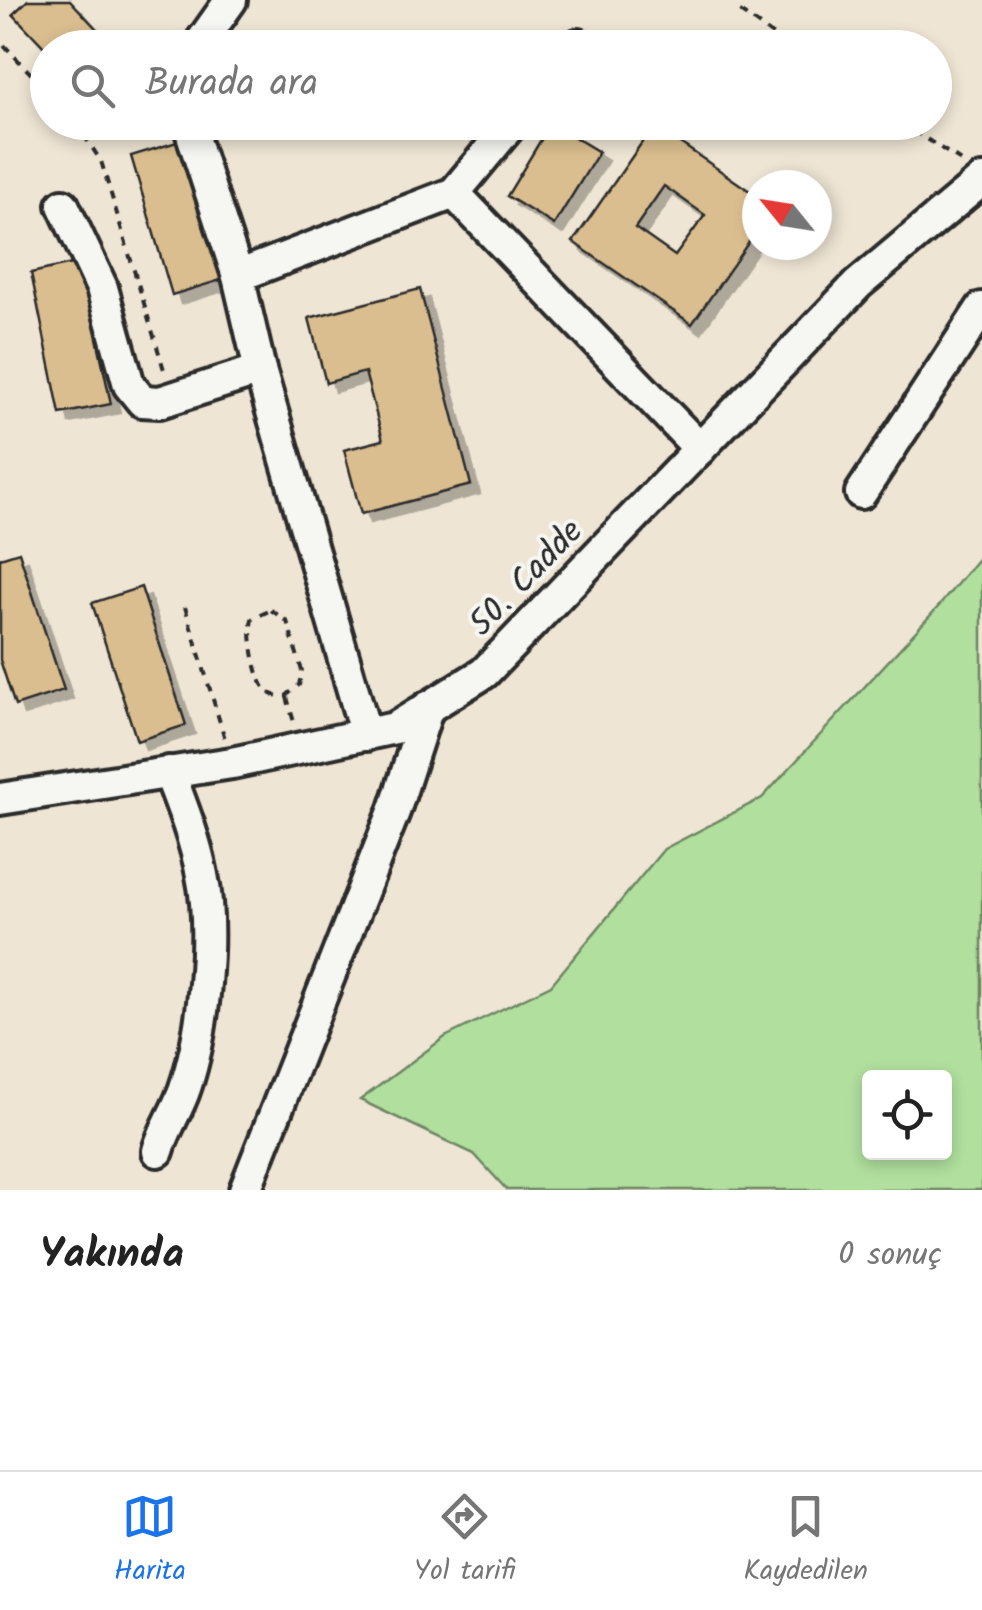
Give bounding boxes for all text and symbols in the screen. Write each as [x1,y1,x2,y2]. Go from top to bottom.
search box [30,30,952,140]
text: Burada ara [145,55,318,115]
icon: search [65,58,120,113]
north arrow [742,170,832,260]
street label: 50. Cadde [456,507,598,651]
map controls [862,1070,952,1160]
button: locate [862,1070,952,1160]
text: Yakında [40,1222,184,1289]
text: 0 sonuç [838,1230,942,1281]
tab: Harita [114,1489,186,1594]
tab: Yol tarifi [414,1489,515,1594]
tab: Kaydedilen [744,1489,868,1594]

